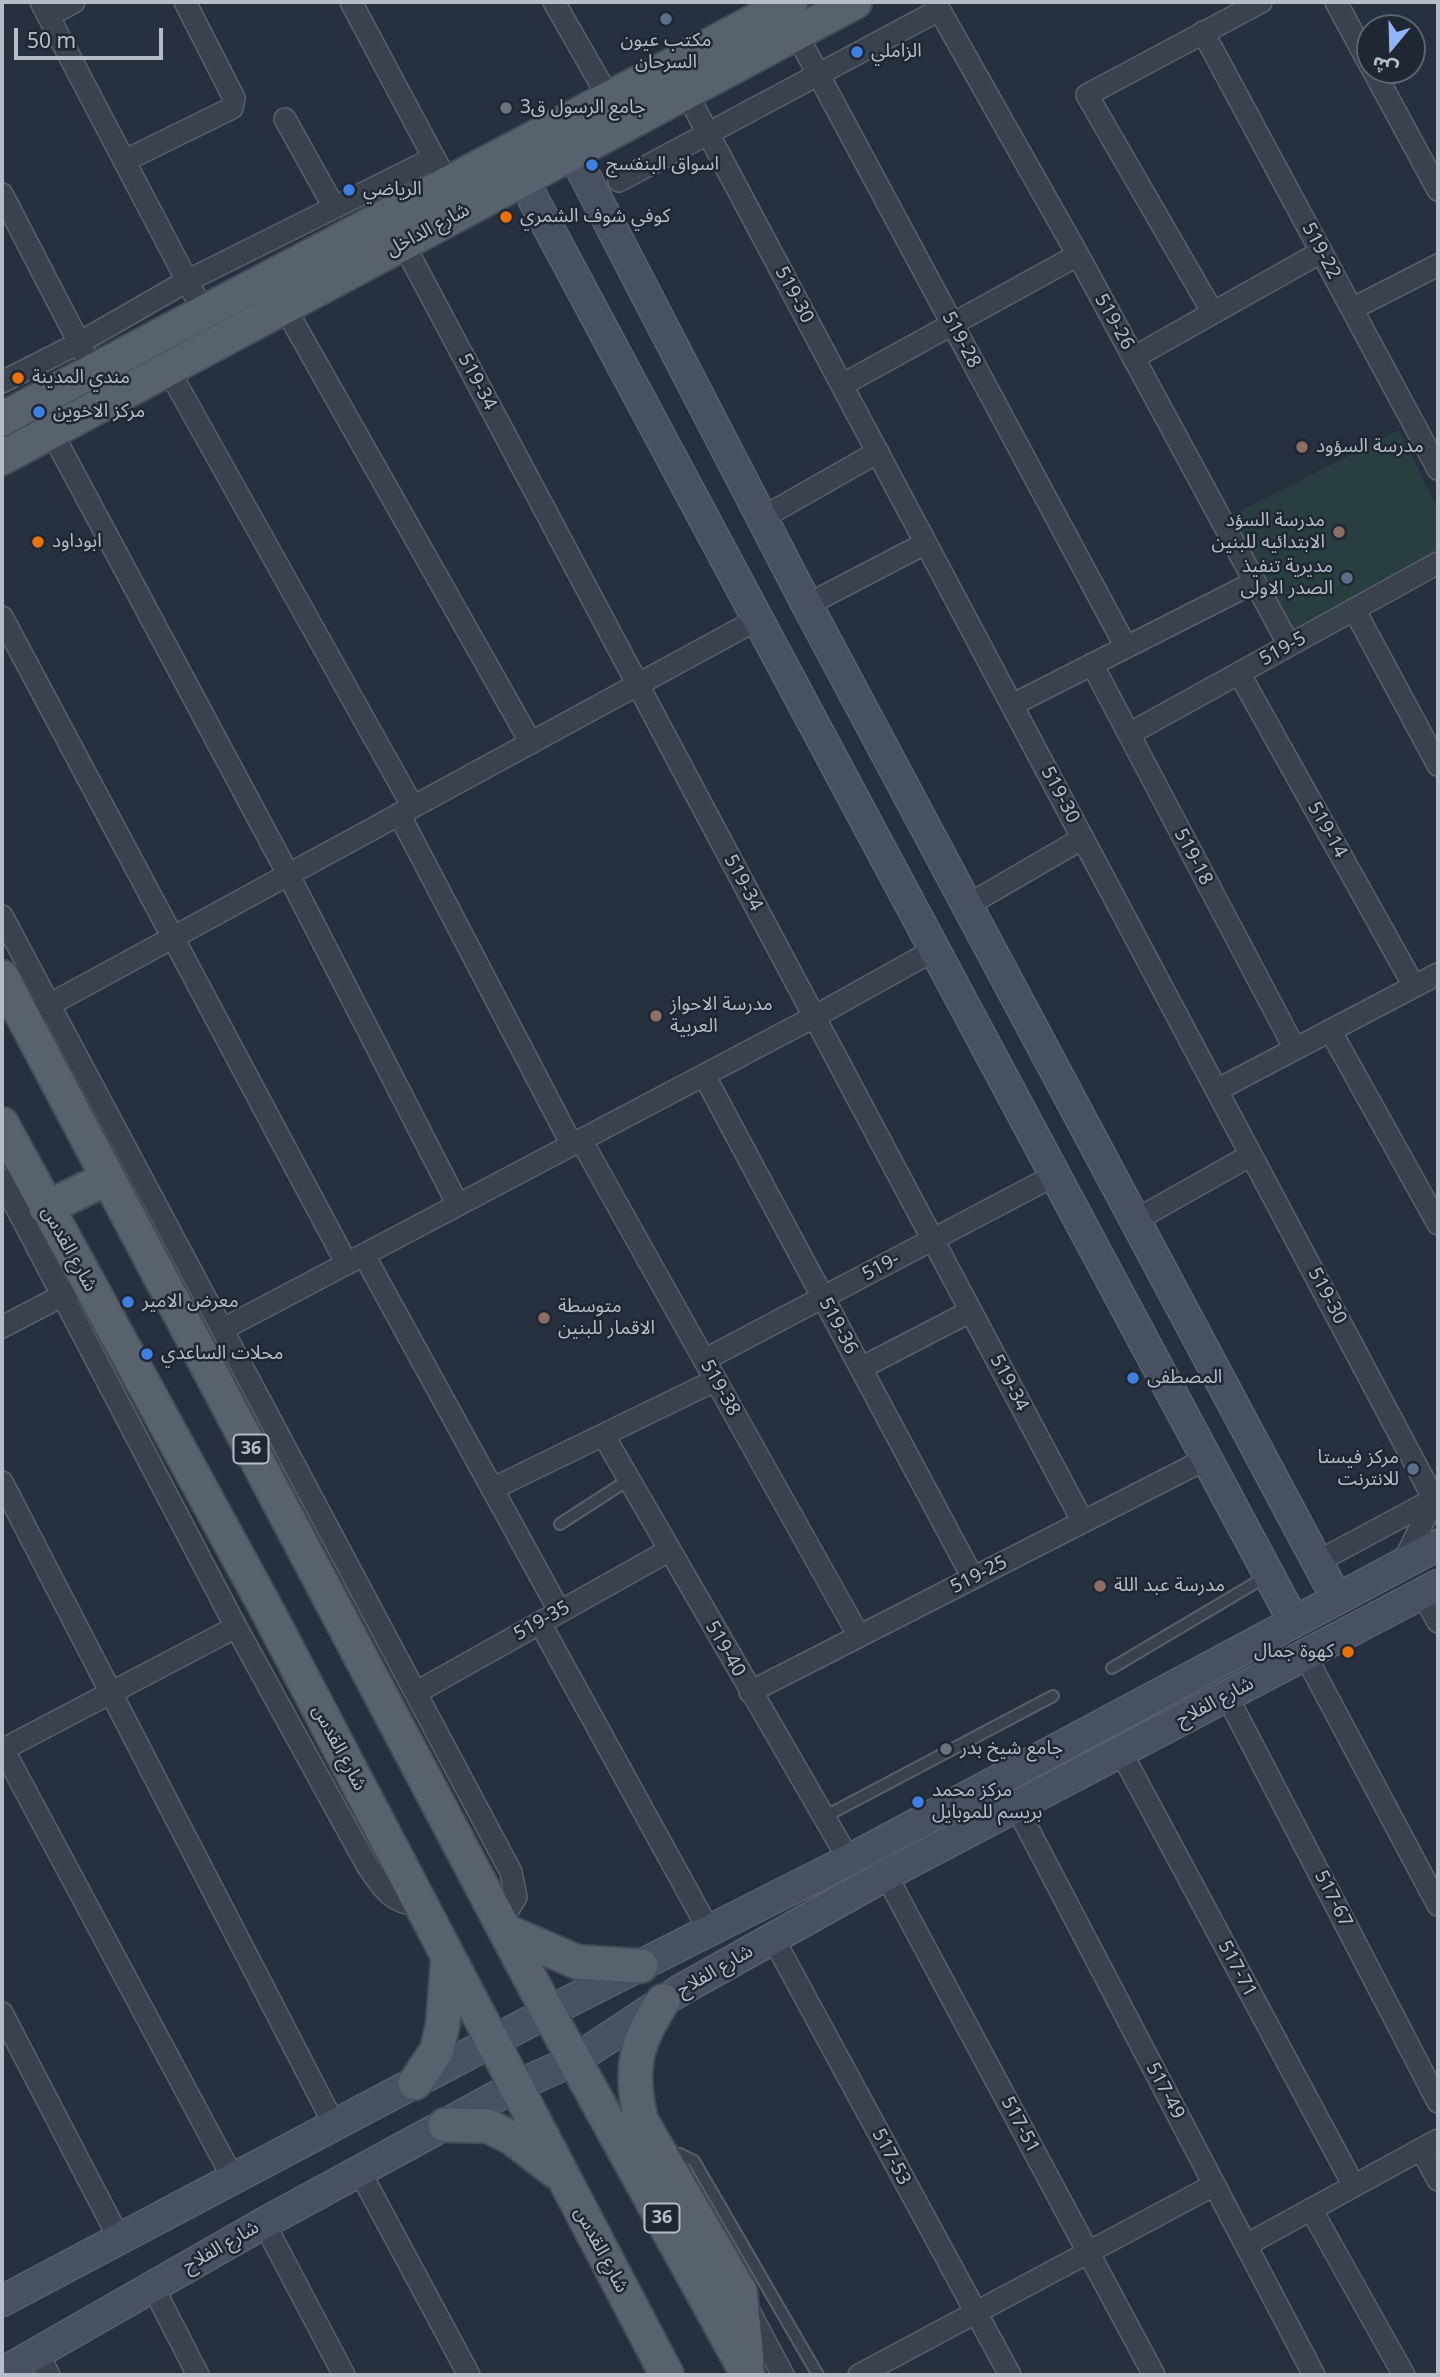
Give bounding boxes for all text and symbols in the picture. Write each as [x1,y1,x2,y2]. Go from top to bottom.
marker: مكتب عيون السرحان [658,11,674,27]
scale bar [18,14,166,58]
north arrow [1356,14,1426,84]
text: 50 m [27,26,76,54]
place label: مكتب عيون السرحان [620,30,712,74]
place label: الزاملي [871,41,922,63]
marker: الزاملي [849,44,865,60]
text: ش [1368,50,1401,83]
place label: جامع الرسول ق3 [520,97,646,119]
marker: جامع الرسول ق3 [498,100,514,116]
place label: اسواق البنفسج [606,154,719,176]
marker: اسواق البنفسج [584,157,600,173]
place label: الرياضي [363,179,422,201]
marker: الرياضي [341,182,357,198]
street label: شارع الداخل [382,199,474,261]
place label: كوفي شوف الشمري [520,206,670,228]
marker: كوفي شوف الشمري [498,209,514,225]
street label: 519-22 [1297,219,1345,283]
street label: 519-30 [770,263,818,327]
street label: 519-26 [1089,290,1139,354]
street label: 519-28 [937,308,985,372]
street label: 519-34 [453,350,501,414]
place label: مندي المدينة [32,367,130,389]
marker: مندي المدينة [10,370,26,386]
place label: مركز الاخوين [53,401,145,423]
marker: مركز الاخوين [31,404,47,420]
place label: مدرسة السؤود [1316,436,1424,458]
marker: مدرسة السؤود [1294,439,1310,455]
place label: مدرسة السؤد الابتدائيه للبنين [1212,510,1325,554]
marker: مدرسة السؤد الابتدائيه للبنين [1331,524,1347,540]
place label: ابوداود [52,531,102,553]
marker: ابوداود [30,534,46,550]
place label: مديرية تنفيذ الصدر الاولى [1240,556,1333,600]
marker: مديرية تنفيذ الصدر الاولى [1339,570,1355,586]
street label: 519-5 [1256,627,1310,671]
street label: 519-30 [1036,763,1084,827]
street label: 519-14 [1302,798,1352,862]
street label: 519-18 [1169,825,1217,889]
street label: 519-34 [719,851,767,915]
place label: مدرسة الاحواز العربية [670,994,773,1038]
marker: مدرسة الاحواز العربية [648,1008,664,1024]
street label: شارع القدس [36,1202,102,1296]
street label: 519- [859,1248,903,1286]
street label: 519-30 [1303,1264,1351,1328]
place label: معرض الامير [142,1291,239,1313]
marker: معرض الامير [120,1294,136,1310]
street label: 519-36 [814,1294,862,1358]
place label: متوسطة الاقمار للبنين [558,1296,655,1340]
marker: متوسطة الاقمار للبنين [536,1310,552,1326]
place label: محلات الساعدي [161,1343,284,1365]
marker: محلات الساعدي [139,1346,155,1362]
street label: 519-34 [985,1351,1033,1415]
street label: 519-38 [695,1356,745,1420]
place label: المصطفى [1147,1367,1222,1389]
marker: المصطفى [1125,1370,1141,1386]
road number: 36 [233,1434,268,1464]
place label: مركز فيستا للانترنت [1318,1447,1399,1491]
marker: مركز فيستا للانترنت [1405,1461,1421,1477]
street label: 519-25 [947,1551,1011,1599]
place label: مدرسة عبد اللة [1114,1575,1225,1597]
marker: مدرسة عبد اللة [1092,1578,1108,1594]
street label: 519-35 [510,1596,574,1646]
street label: 519-40 [700,1617,750,1681]
place label: كهوة جمال [1254,1641,1334,1663]
marker: كهوة جمال [1340,1644,1356,1660]
street label: شارع الفلاح [1172,1672,1258,1732]
street label: شارع القدس [307,1701,371,1795]
place label: جامع شيخ بدر [960,1738,1063,1760]
marker: جامع شيخ بدر [938,1741,954,1757]
place label: مركز محمد بريسم للموبايل [932,1780,1042,1824]
marker: مركز محمد بريسم للموبايل [910,1794,926,1810]
street label: 517-67 [1309,1867,1357,1931]
street label: 517-71 [1213,1937,1261,2001]
street label: شارع الفلاح [673,1940,757,2002]
street label: 517-49 [1141,2059,1189,2123]
street label: 517-51 [996,2093,1044,2157]
street label: 517-53 [867,2125,915,2189]
street label: شارع القدس [569,2203,633,2297]
road number: 36 [644,2204,680,2232]
street label: شارع الفلاح [179,2216,263,2278]

